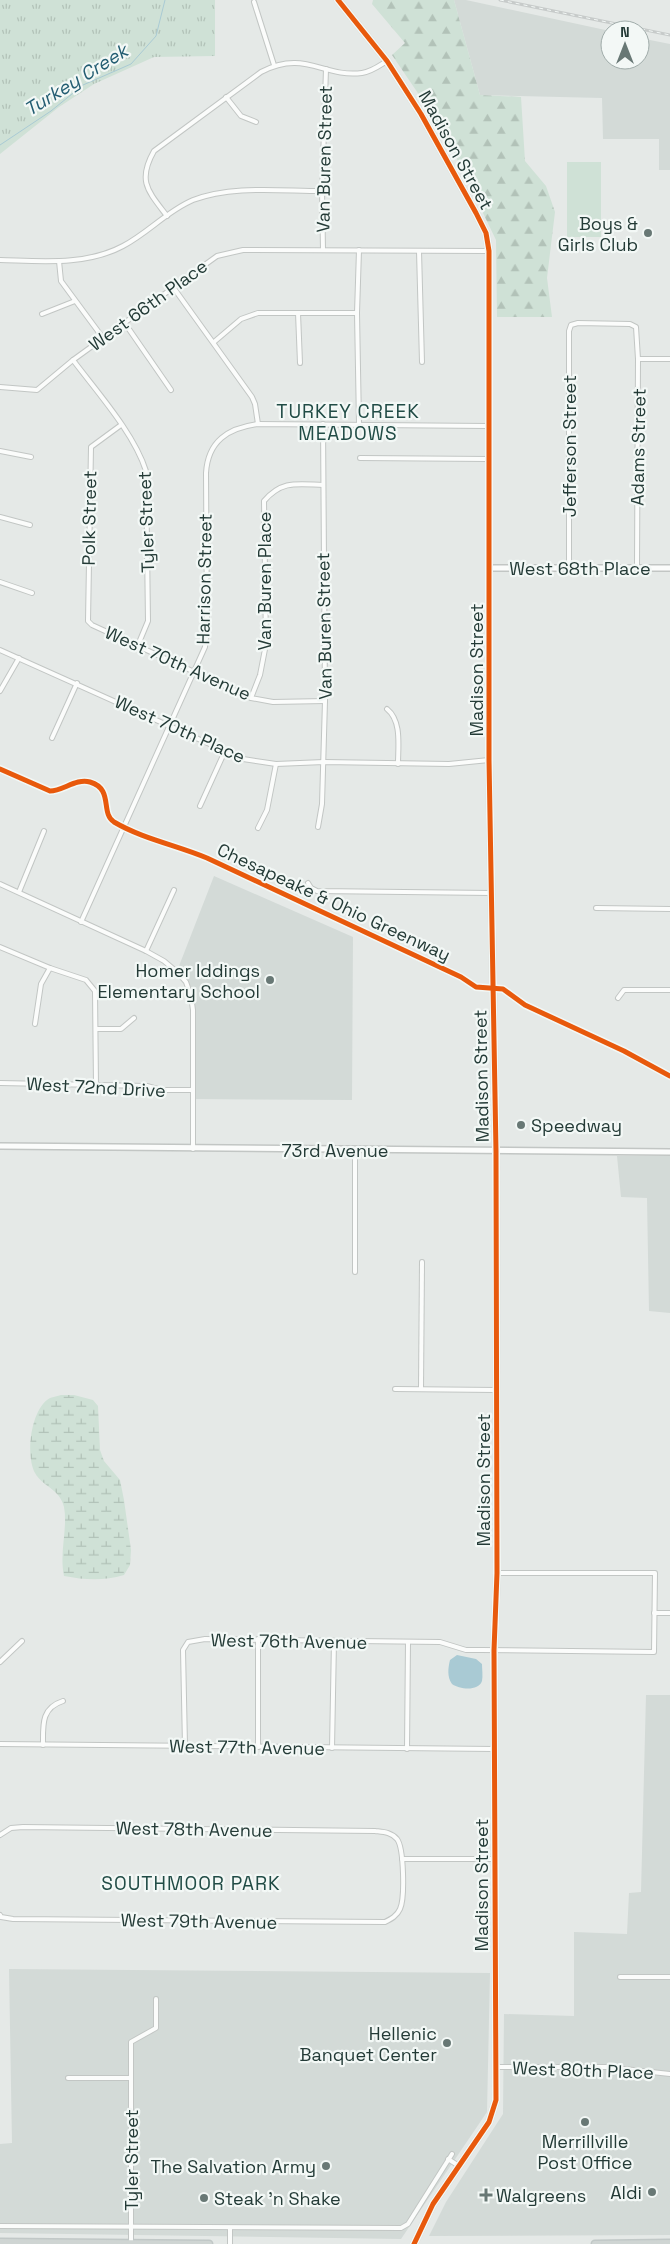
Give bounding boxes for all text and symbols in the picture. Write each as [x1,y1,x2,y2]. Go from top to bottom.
north arrow [600,20,650,70]
text: N [620,23,630,41]
water label: Turkey Creek [19,37,135,122]
street label: Van Buren Street [311,85,337,233]
street label: Madison Street [414,86,498,214]
place label: Boys & Girls Club [558,212,638,256]
marker: Boys & Girls Club [642,227,654,239]
street label: West 66th Place [84,254,212,356]
street label: Jefferson Street [558,375,581,517]
street label: Adams Street [625,388,651,506]
district label: TURKEY CREEK MEADOWS [276,399,420,446]
street label: Polk Street [77,470,101,566]
street label: Tyler Street [133,471,159,573]
street label: Van Buren Place [253,512,276,650]
street label: Harrison Street [191,513,217,645]
street label: Van Buren Street [311,552,337,700]
street label: West 68th Place [509,557,651,580]
street label: Madison Street [465,604,488,736]
street label: West 70th Avenue [102,621,254,705]
street label: West 70th Place [111,690,249,768]
street label: Chesapeake & Ohio Greenway [214,838,454,966]
place label: Homer Iddings Elementary School [97,959,260,1003]
marker: Homer Iddings Elementary School [264,974,276,986]
street label: Madison Street [468,1009,494,1143]
street label: West 72nd Drive [26,1072,166,1102]
place label: Speedway [531,1114,622,1137]
marker: Speedway [515,1119,527,1131]
street label: 73rd Avenue [281,1139,389,1162]
street label: Madison Street [472,1414,495,1546]
street label: West 76th Avenue [210,1628,368,1654]
street label: West 77th Avenue [169,1734,325,1760]
street label: West 78th Avenue [115,1816,273,1842]
street label: Madison Street [470,1819,493,1951]
district label: SOUTHMOOR PARK [101,1871,281,1896]
street label: West 79th Avenue [120,1908,278,1934]
place label: Hellenic Banquet Center [300,2022,437,2066]
marker: Hellenic Banquet Center [441,2037,453,2049]
street label: West 80th Place [512,2056,654,2084]
street label: Tyler Street [120,2109,143,2211]
marker: Merrillville Post Office [579,2116,591,2128]
place label: Merrillville Post Office [537,2130,633,2174]
place label: The Salvation Army [150,2155,316,2178]
marker: The Salvation Army [320,2160,332,2172]
place label: Aldi [610,2181,642,2204]
place label: Walgreens [496,2184,586,2207]
marker: Aldi [646,2186,658,2198]
place label: Steak 'n Shake [214,2187,341,2210]
marker: Walgreens [480,2189,492,2201]
marker: Steak 'n Shake [198,2192,210,2204]

